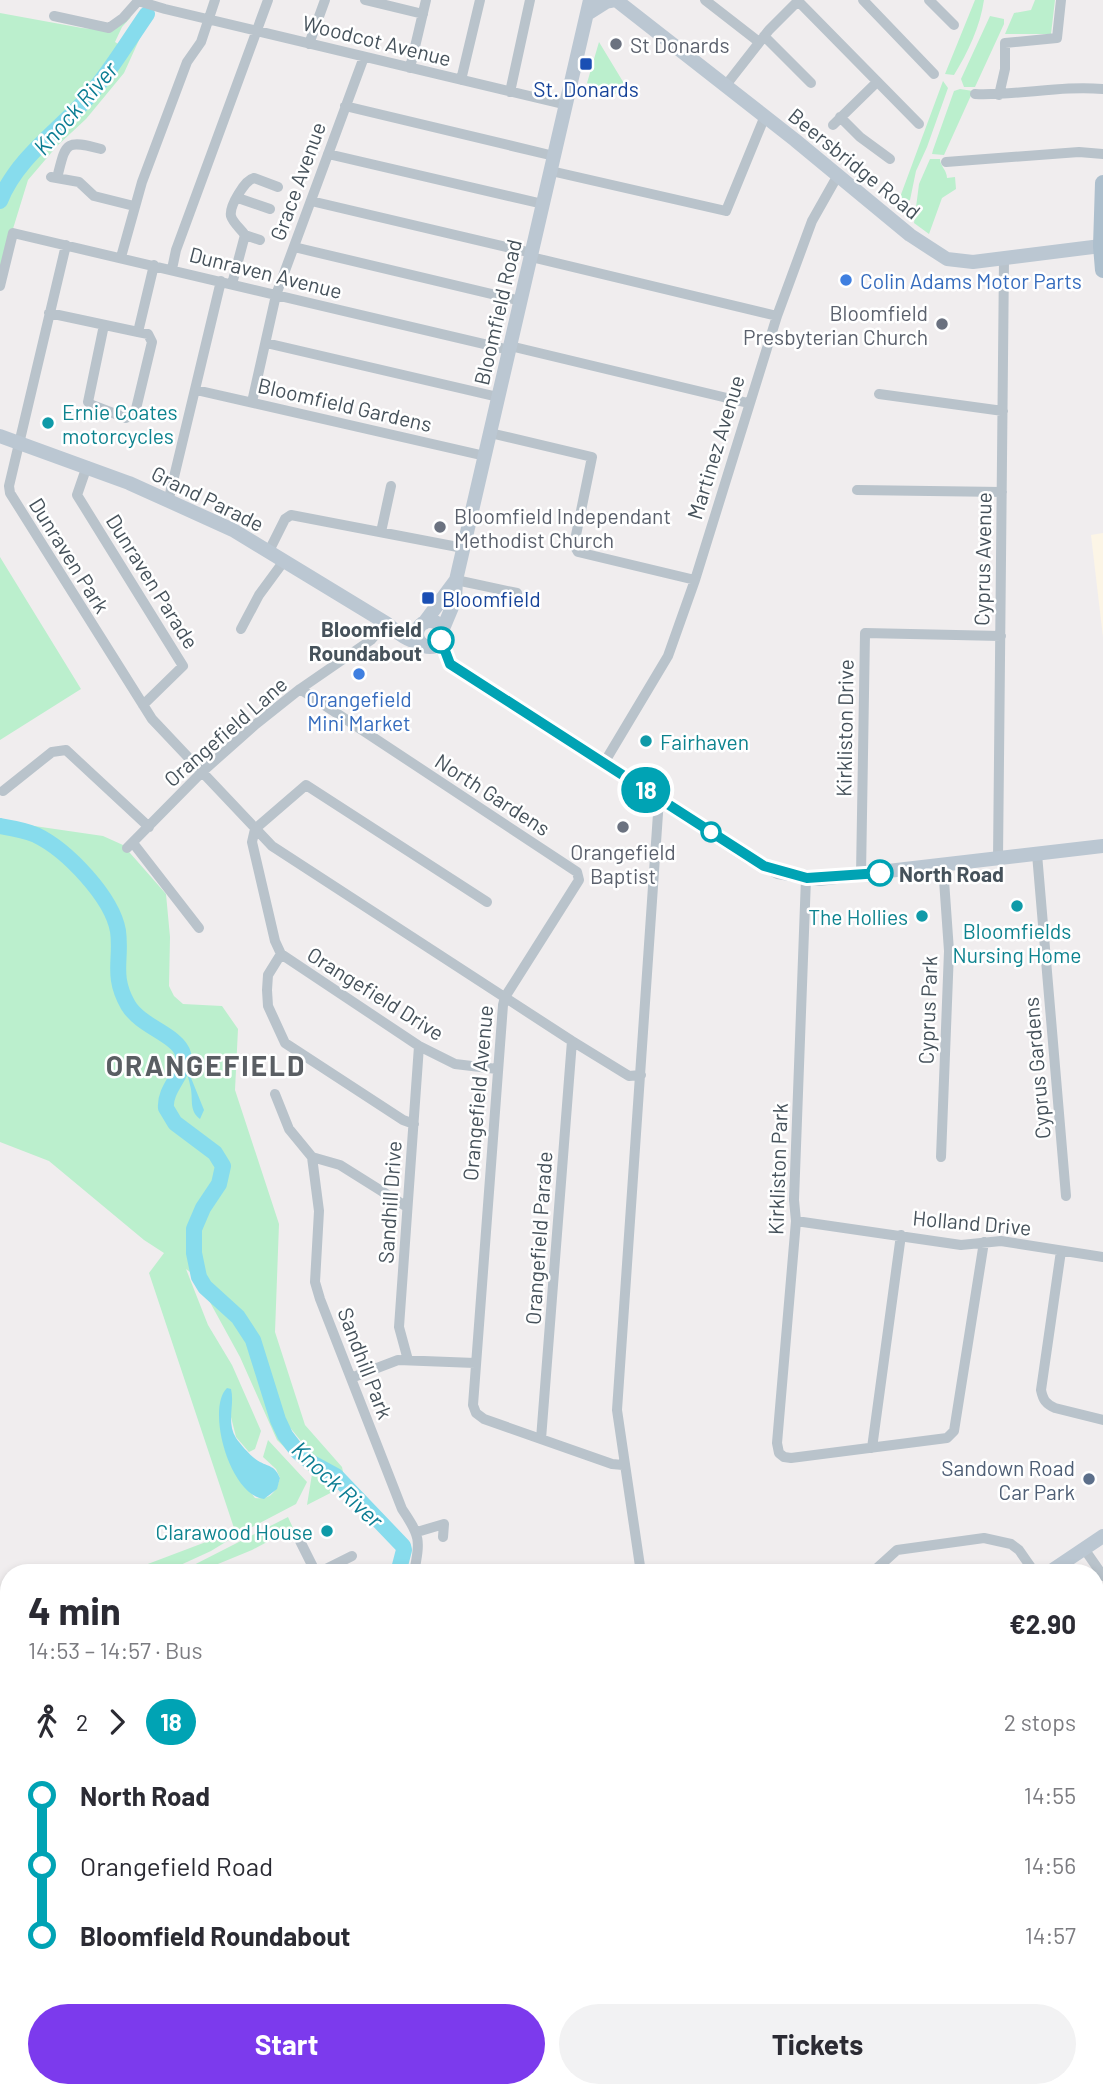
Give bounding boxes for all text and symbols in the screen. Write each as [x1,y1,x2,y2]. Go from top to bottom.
street label: Woodcot Avenue [300,9,454,71]
place label: St Donards [630,32,730,57]
marker: St Donards [608,36,624,52]
water label: Knock River [27,55,124,160]
marker: St. Donards [578,56,594,72]
place label: St. Donards [533,76,639,101]
street label: Beersbridge Road [784,102,926,224]
street label: Grace Avenue [264,118,330,244]
street label: Bloomfield Road [468,236,526,388]
street label: Dunraven Avenue [187,241,345,303]
place label: Colin Adams Motor Parts [860,268,1082,293]
marker: Colin Adams Motor Parts [838,272,854,288]
place label: Bloomfield Presbyterian Church [743,300,928,349]
marker: Bloomfield Presbyterian Church [934,316,950,332]
street label: Bloomfield Gardens [256,372,434,436]
street label: Martinez Avenue [681,372,749,522]
place label: Ernie Coates motorcycles [62,399,178,448]
marker: Ernie Coates motorcycles [40,415,56,431]
street label: Grand Parade [148,460,268,536]
street label: Cyprus Avenue [968,492,996,626]
street label: Dunraven Park [25,493,115,617]
place label: Bloomfield Independant Methodist Church [454,503,671,552]
street label: Dunraven Parade [102,509,204,653]
marker: Bloomfield Independant Methodist Church [432,519,448,535]
place label: Bloomfield [442,586,541,611]
marker: Bloomfield [420,590,436,606]
place label: Bloomfield Roundabout [309,616,422,665]
marker: Bloomfield Roundabout [428,627,454,653]
street label: Kirkliston Drive [830,659,858,797]
marker: Orangefield Mini Market [351,666,367,682]
street label: Orangefield Lane [158,671,292,791]
place label: Orangefield Mini Market [306,686,412,735]
place label: Fairhaven [660,729,749,754]
marker: Fairhaven [638,733,654,749]
street label: North Gardens [431,748,555,840]
line badge: 18 [614,767,678,813]
text: 18 [635,775,657,804]
marker: Orangefield Baptist [615,819,631,835]
unlabelled marker [701,822,721,842]
place label: Orangefield Baptist [570,839,676,888]
marker: North Road [867,860,893,886]
place label: North Road [899,861,1004,886]
marker: Bloomfields Nursing Home [1009,898,1025,914]
place label: The Hollies [808,904,908,929]
marker: The Hollies [914,908,930,924]
place label: Bloomfields Nursing Home [953,918,1081,967]
street label: Orangefield Drive [303,941,449,1045]
street label: Cyprus Park [913,955,941,1065]
street label: Cyprus Gardens [1017,996,1055,1140]
street label: Orangefield Avenue [457,1004,497,1182]
district label: ORANGEFIELD [106,1048,306,1082]
street label: Kirkliston Park [762,1103,792,1235]
street label: Sandhill Drive [372,1140,406,1264]
street label: Orangefield Parade [519,1150,557,1326]
street label: Holland Drive [912,1204,1032,1240]
street label: Sandhill Park [333,1304,399,1422]
water label: Knock River [287,1435,390,1534]
place label: Sandown Road Car Park [941,1455,1075,1504]
marker: Sandown Road Car Park [1081,1471,1097,1487]
place label: Clarawood House [155,1519,313,1544]
marker: Clarawood House [319,1523,335,1539]
text: 4 min [28,1587,121,1633]
text: €2.90 [1009,1608,1076,1639]
text: 14:53 – 14:57 · Bus [28,1636,202,1664]
icon: walk [28,1703,66,1741]
icon: forward [98,1703,136,1741]
text: 18 [160,1707,182,1736]
text: 2 [76,1708,88,1736]
text: 2 stops [1004,1708,1076,1736]
text: North Road [80,1780,210,1811]
text: 14:55 [1024,1781,1076,1809]
text: Orangefield Road [80,1850,273,1881]
text: 14:56 [1024,1851,1076,1879]
text: Bloomfield Roundabout [80,1920,350,1951]
text: 14:57 [1025,1921,1076,1949]
button: Start [28,2004,545,2084]
button: Tickets [559,2004,1076,2084]

